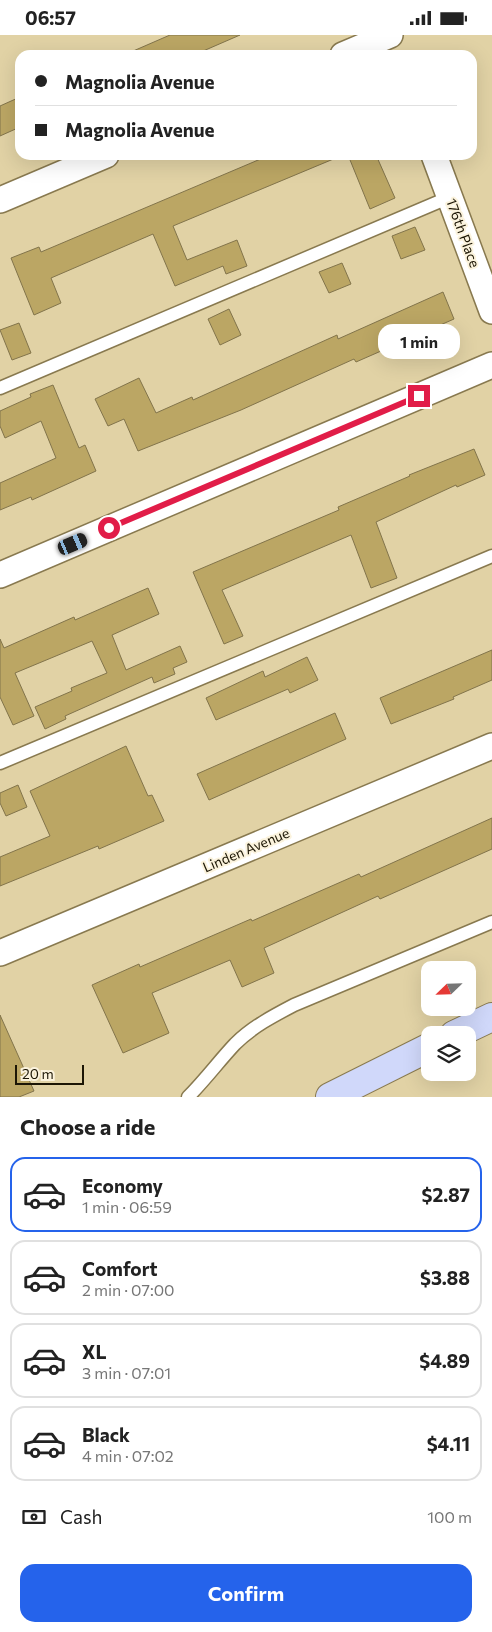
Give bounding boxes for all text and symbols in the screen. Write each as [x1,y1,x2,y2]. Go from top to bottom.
text: 06:57 [25,6,76,29]
text: Magnolia Avenue [65,70,215,93]
text: Magnolia Avenue [65,118,215,141]
street label: 176th Place [443,196,484,270]
callout: 1 min [378,323,460,359]
text: 1 min [400,332,438,351]
route end [408,385,430,407]
route start [98,517,120,539]
car [56,531,89,557]
street label: Linden Avenue [200,824,292,875]
north arrow [421,961,476,1016]
map controls [421,961,476,1081]
button: layers [421,1026,476,1081]
scale bar [15,1062,84,1085]
text: 20 m [22,1065,54,1082]
text: Choose a ride [20,1113,155,1140]
icon: car [22,1172,67,1217]
text: Economy [82,1174,163,1197]
text: $2.87 [421,1183,470,1206]
text: 1 min · 06:59 [82,1197,172,1216]
icon: car [22,1255,67,1300]
text: Comfort [82,1257,158,1280]
text: $3.88 [420,1266,470,1289]
text: 2 min · 07:00 [82,1280,175,1299]
icon: car [22,1338,67,1383]
text: XL [82,1340,107,1363]
text: $4.89 [419,1349,470,1372]
text: 3 min · 07:01 [82,1363,171,1382]
icon: car [22,1421,67,1466]
text: Black [82,1423,130,1446]
text: $4.11 [427,1432,470,1455]
text: 4 min · 07:02 [82,1446,174,1465]
icon: cash [20,1503,48,1531]
text: Cash [60,1505,102,1528]
text: 100 m [427,1507,472,1526]
button: Confirm [20,1564,472,1622]

